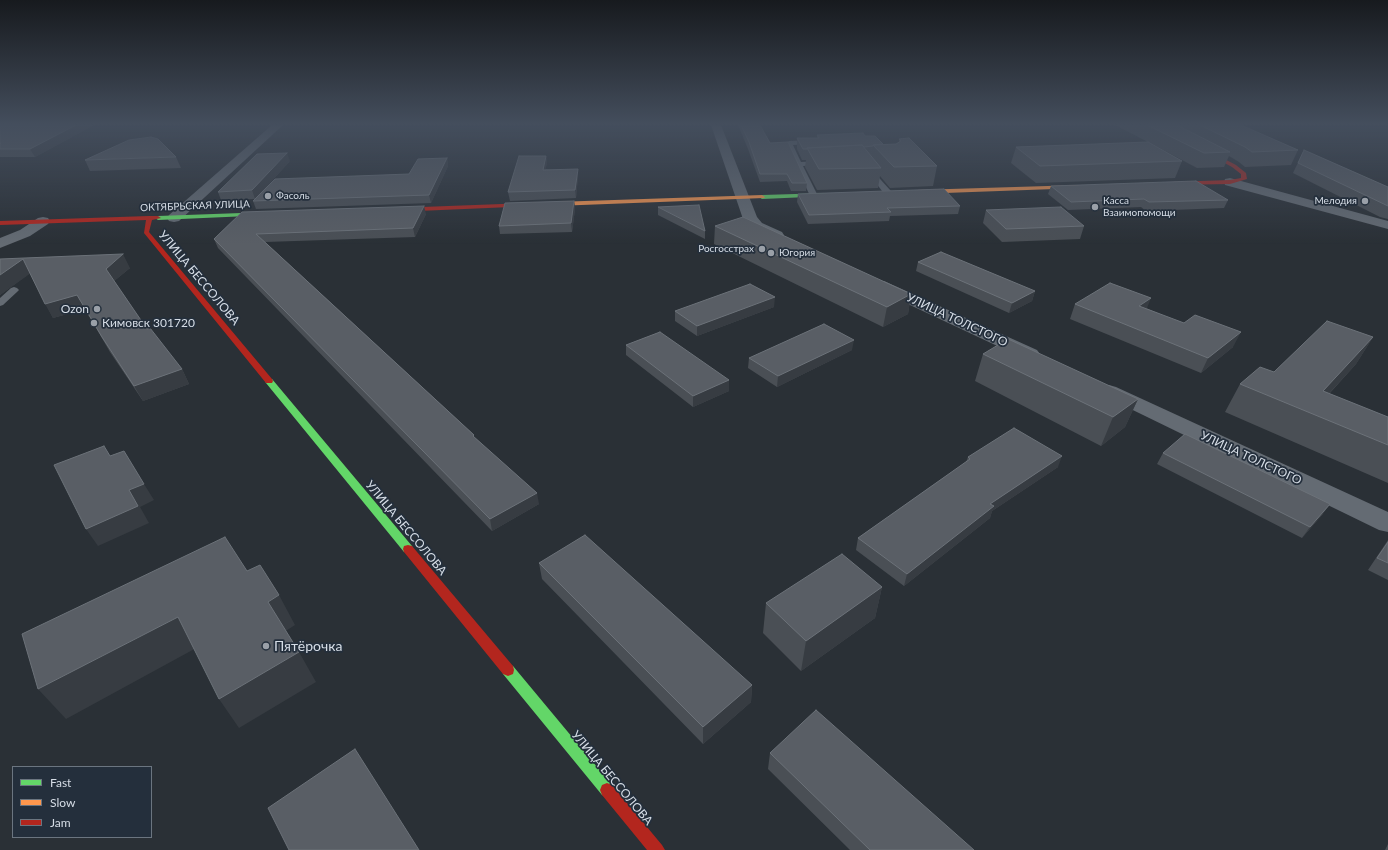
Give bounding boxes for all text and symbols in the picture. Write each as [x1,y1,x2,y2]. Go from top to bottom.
place label: Фасоль [276,190,309,202]
marker: Фасоль [263,191,273,201]
place label: Касса Взаимопомощи [1103,195,1176,218]
place label: Мелодия [1314,195,1357,207]
marker: Мелодия [1360,196,1370,206]
street label: ОКТЯБРЬСКАЯ УЛИЦА [140,198,250,214]
marker: Касса Взаимопомощи [1090,202,1100,212]
street label: УЛИЦА БЕССОЛОВА [155,228,243,328]
place label: Росгосстрах [698,243,754,255]
marker: Росгосстрах [757,244,767,254]
place label: Югория [779,247,815,259]
marker: Югория [766,248,776,258]
street label: УЛИЦА ТОЛСТОГО [904,290,1010,350]
place label: Ozon [61,302,89,316]
marker: Ozon [92,304,102,314]
place label: Кимовск 301720 [102,316,195,330]
marker: Кимовск 301720 [89,318,99,328]
street label: УЛИЦА ТОЛСТОГО [1198,428,1304,488]
street label: УЛИЦА БЕССОЛОВА [362,478,450,578]
place label: Пятёрочка [274,638,342,654]
marker: Пятёрочка [261,641,271,651]
street label: УЛИЦА БЕССОЛОВА [568,728,656,828]
legend [12,766,152,838]
text: Fast [50,775,71,790]
text: Slow [50,795,75,810]
text: Jam [50,815,71,830]

